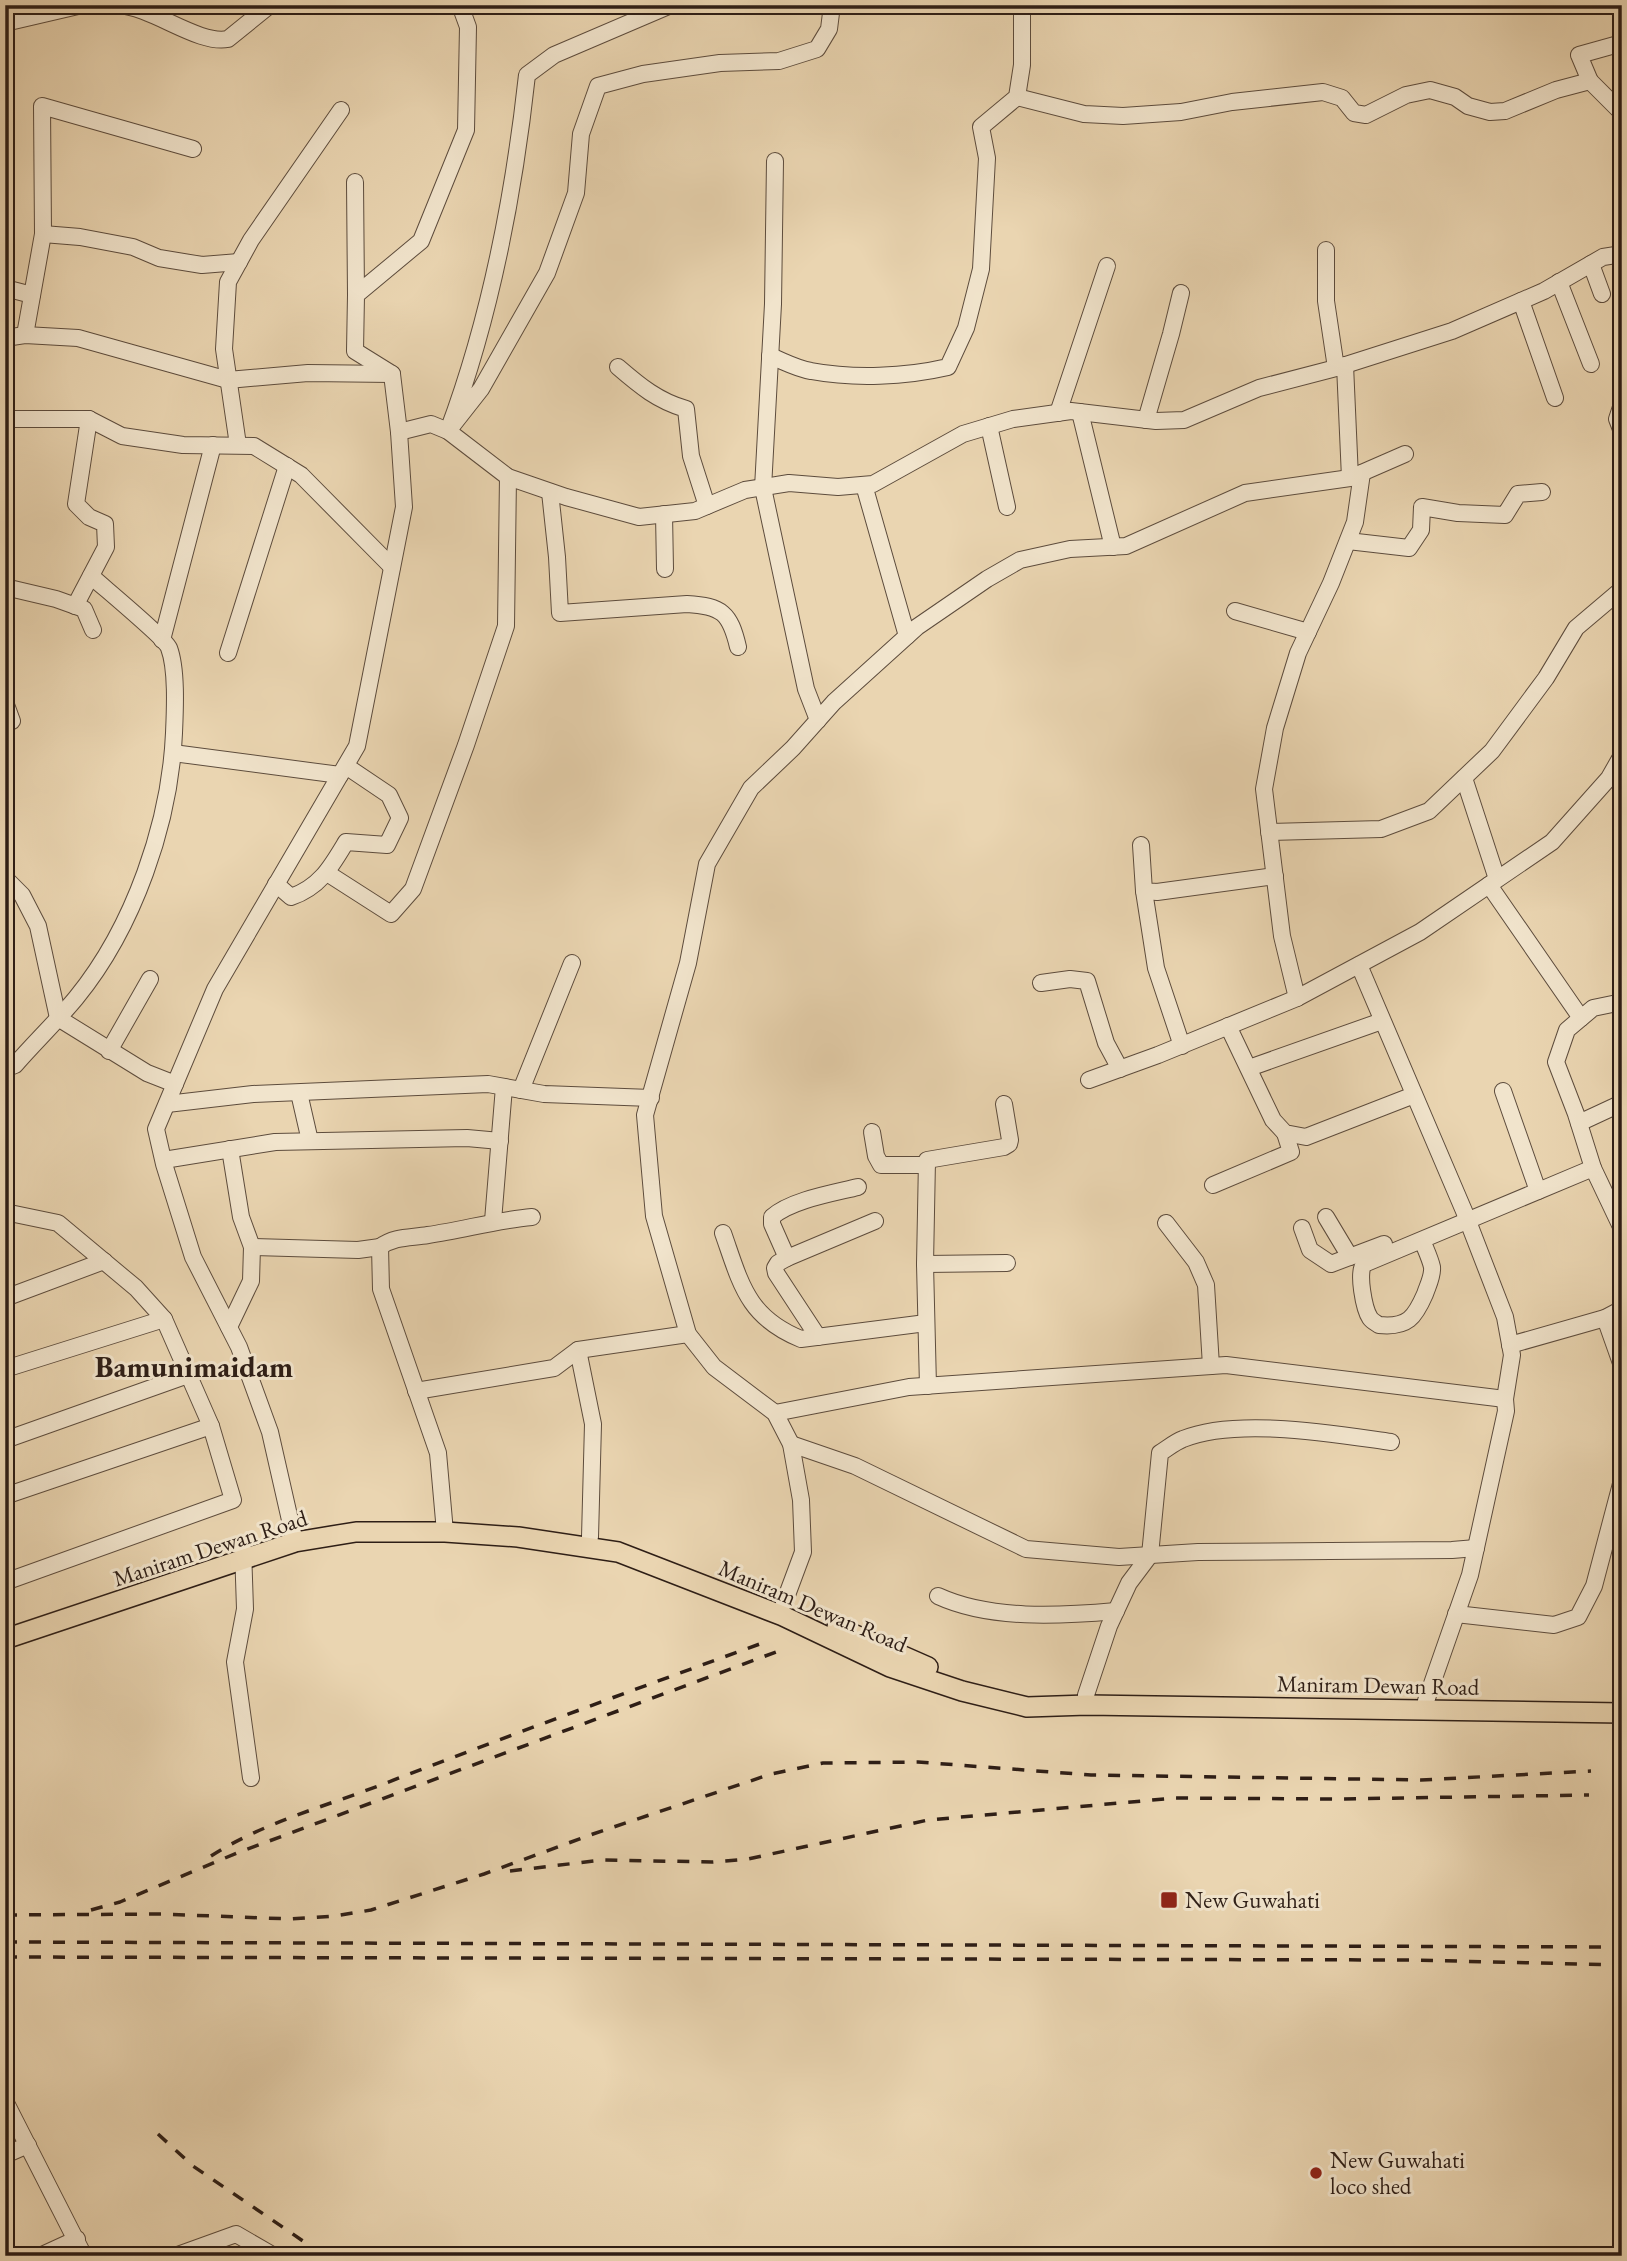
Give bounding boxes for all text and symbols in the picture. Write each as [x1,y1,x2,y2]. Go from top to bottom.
district label: Bamunimaidam [95,1347,293,1386]
street label: Maniram Dewan Road [109,1502,311,1594]
street label: Maniram Dewan Road [714,1553,912,1659]
street label: Maniram Dewan Road [1277,1668,1480,1702]
place label: New Guwahati [1185,1885,1320,1915]
marker: New Guwahati [1159,1890,1179,1910]
place label: New Guwahati loco shed [1330,2145,1465,2201]
marker: New Guwahati loco shed [1308,2165,1324,2181]

